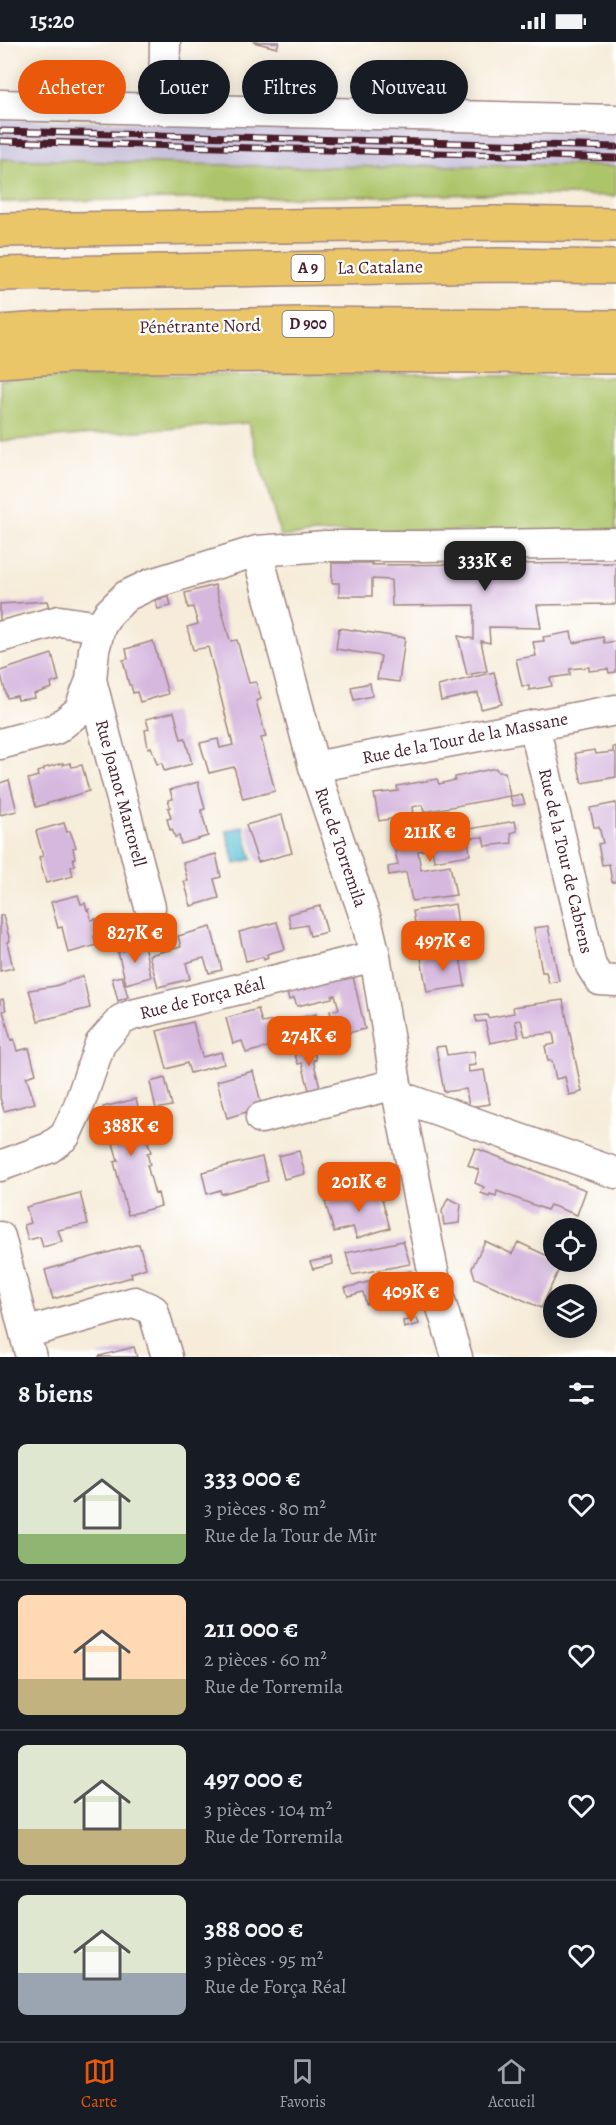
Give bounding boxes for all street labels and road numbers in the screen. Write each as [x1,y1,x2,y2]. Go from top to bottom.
street label: La Catalane [337,254,423,280]
road number: A 9 [292,255,324,281]
road number: D 900 [282,311,334,337]
street label: Pénétrante Nord [139,313,261,339]
street label: Rue de la Tour de la Massane [360,706,570,770]
street label: Rue Joanot Martorell [90,717,152,870]
street label: Rue de la Tour de Cabrens [533,766,599,956]
street label: Rue de Torremila [309,784,373,911]
street label: Rue de Força Réal [137,971,268,1025]

